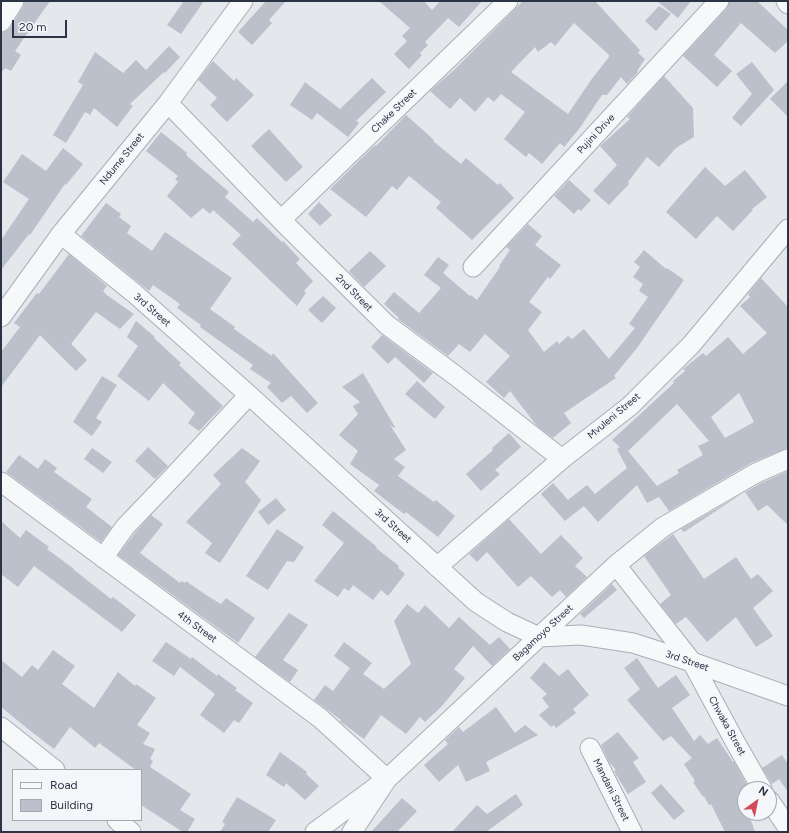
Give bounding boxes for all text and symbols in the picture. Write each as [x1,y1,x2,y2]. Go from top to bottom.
scale bar [14,12,69,38]
text: 20 m [19,20,47,34]
street label: Chake Street [369,86,419,136]
street label: Pujini Drive [575,112,617,156]
street label: Ndume Street [97,131,147,187]
street label: 2nd Street [333,272,375,314]
street label: 3rd Street [131,291,173,329]
street label: Mvuleni Street [585,390,643,442]
street label: 3rd Street [372,506,414,546]
street label: Bagamoyo Street [510,602,576,664]
street label: 4th Street [175,609,219,645]
street label: 3rd Street [664,648,710,674]
street label: Chwaka Street [706,694,748,758]
street label: Mandani Street [590,757,632,823]
legend [12,769,142,821]
text: Road [50,778,78,792]
north arrow [737,781,777,821]
text: N [756,784,770,799]
text: Building [50,798,93,812]

